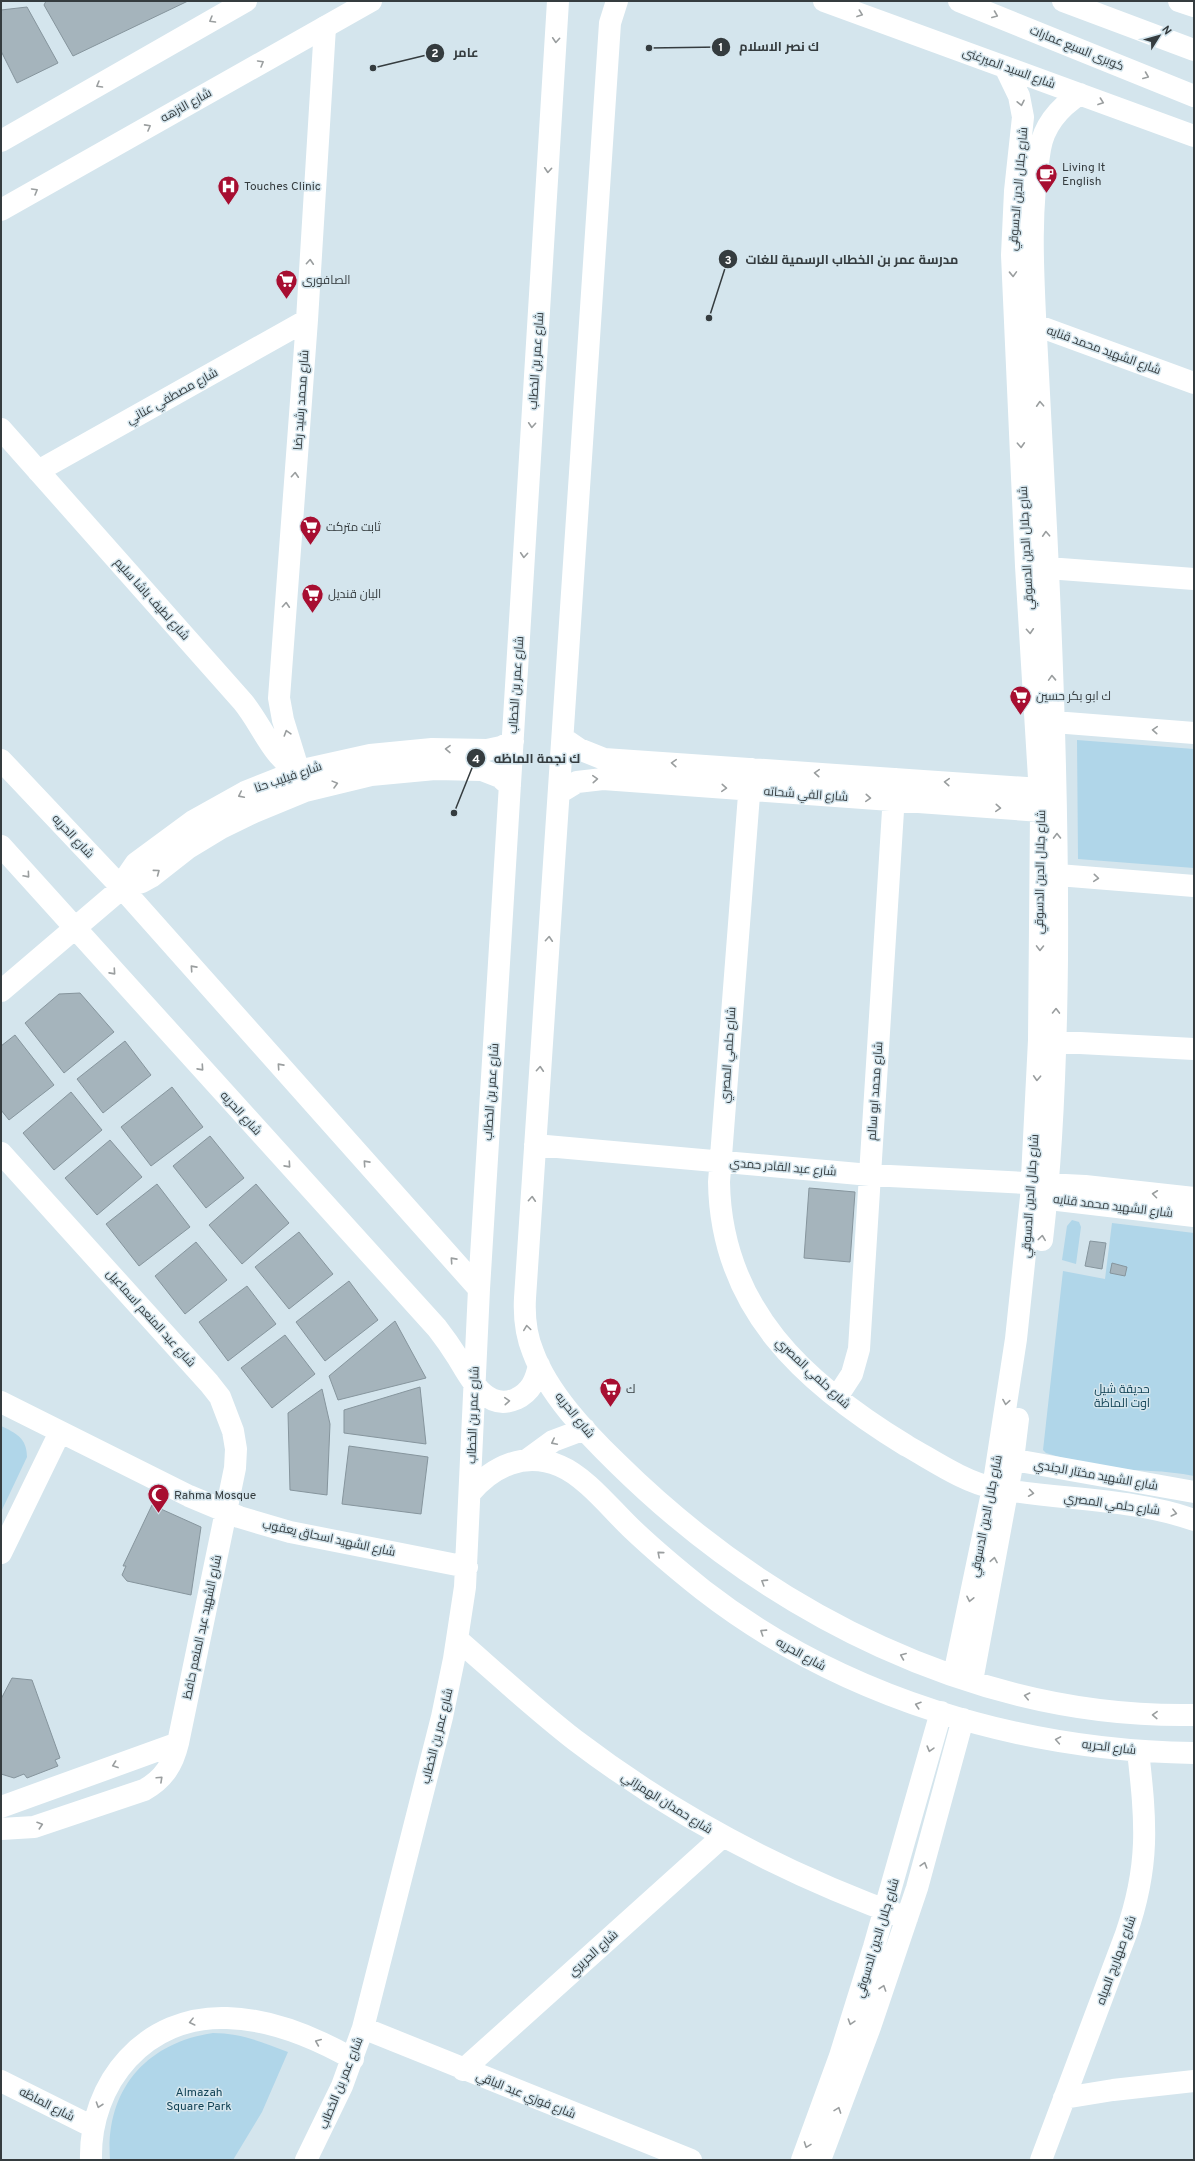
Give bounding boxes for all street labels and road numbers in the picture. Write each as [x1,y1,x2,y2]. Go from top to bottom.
street label: كوبرى السبع عمارات [1027,23,1126,75]
street label: شارع السيد الميرغنى [960,45,1057,93]
street label: شارع النزهه [158,85,215,126]
street label: شارع جلال الدين الدسوقي [1006,126,1033,252]
street label: شارع عمر بن الخطاب [526,312,548,410]
street label: شارع الشهيد محمد قنايه [1044,323,1163,379]
street label: شارع محمد رشيد رضا [291,349,313,451]
street label: شارع مصطفي عناني [124,365,222,429]
street label: شارع جلال الدين الدسوقي [1016,485,1039,610]
street label: شارع لطيف باشا سليم [110,555,193,644]
street label: شارع عمر بن الخطاب [506,636,528,734]
street label: شارع فيليب حنا [252,759,324,797]
street label: شارع الفي شحاته [763,784,849,807]
street label: شارع جلال الدين الدسوقي [1032,810,1051,934]
street label: شارع الحريه [48,811,97,862]
street label: شارع حلمي المصري [718,1006,741,1104]
street label: شارع محمد ابو سالم [865,1041,887,1141]
street label: شارع عمر بن الخطاب [481,1043,503,1141]
street label: شارع الحريه [216,1088,264,1139]
street label: شارع جلال الدين الدسوقي [1019,1133,1044,1259]
street label: شارع عبد القادر حمدي [729,1155,837,1182]
street label: شارع الشهيد محمد قنايه [1052,1192,1174,1222]
street label: شارع عبد المنعم اسماعيل [102,1266,198,1371]
street label: شارع حلمي المصري [771,1335,853,1413]
street label: شارع عمر بن الخطاب [464,1366,484,1464]
street label: شارع الحريه [551,1389,598,1442]
street label: شارع جلال الدين الدسوقي [967,1454,1008,1579]
street label: شارع الشهيد مختار الجندي [1032,1457,1159,1496]
street label: شارع حلمي المصري [1063,1490,1161,1521]
street label: شارع الشهيد اسحاق يعقوب [261,1517,397,1561]
street label: شارع الشهيد عبد المنعم حافظ [180,1554,226,1701]
street label: شارع الحريه [773,1635,828,1675]
street label: شارع عمر بن الخطاب [418,1687,458,1786]
street label: شارع الحريه [1081,1737,1137,1759]
street label: شارع حمدان الهمزاني [617,1769,715,1839]
street label: شارع جلال الدين الدسوقي [852,1876,905,2000]
street label: شارع صهاريج المياه [1093,1913,1141,2007]
street label: شارع الحريري [565,1927,623,1981]
street label: شارع عمر بن الخطاب [316,2035,368,2132]
street label: شارع فوزي عبد الباقي [473,2069,578,2124]
street label: شارع الماظه [16,2084,77,2126]

